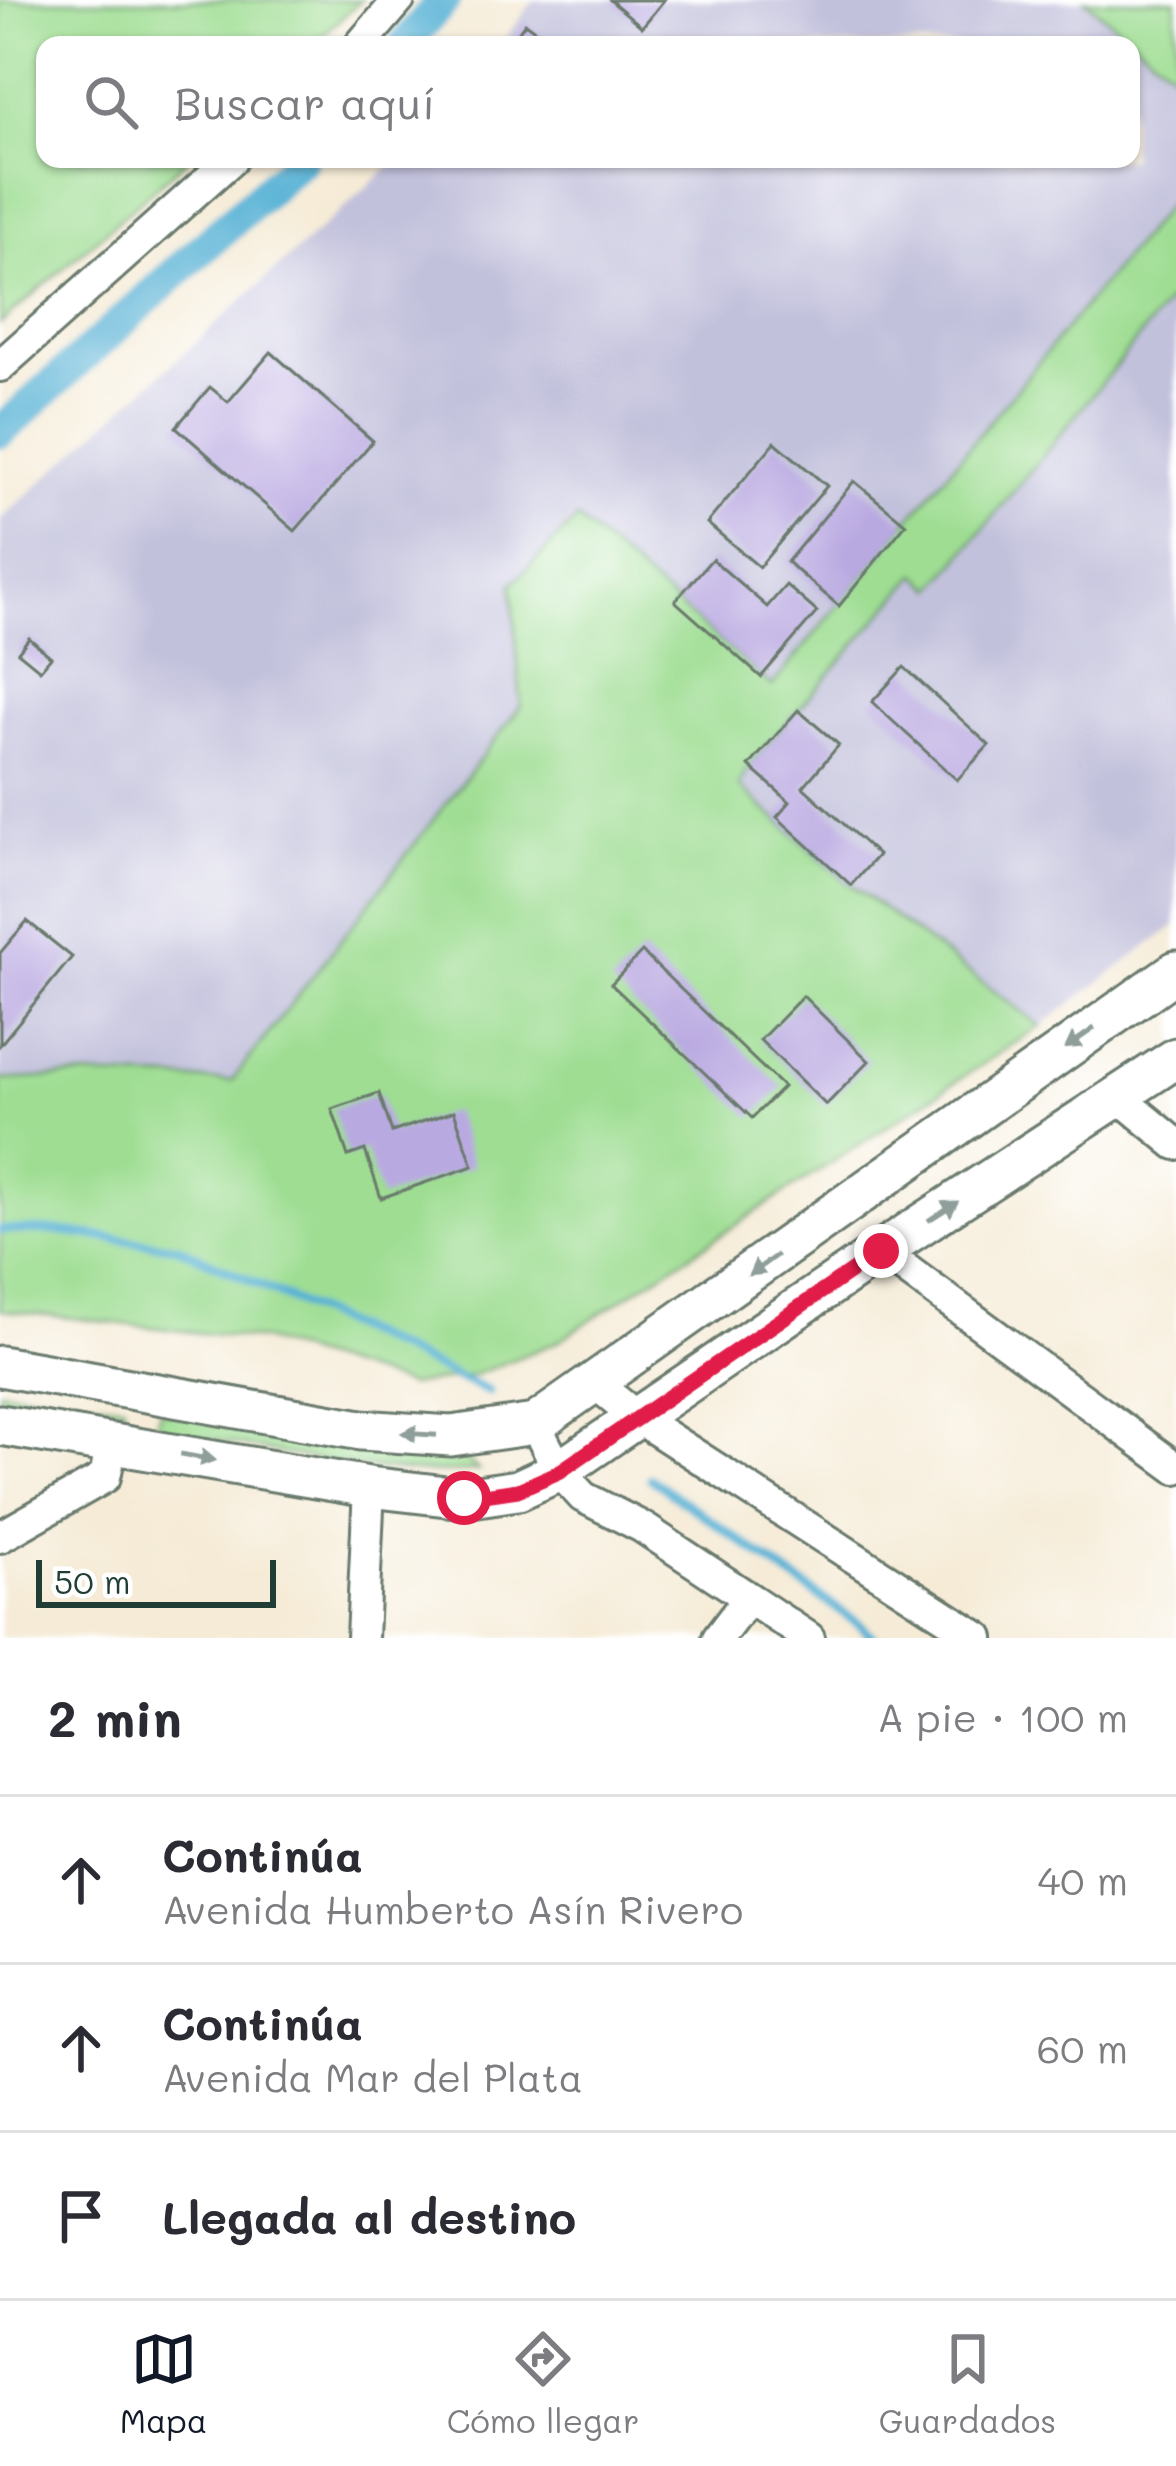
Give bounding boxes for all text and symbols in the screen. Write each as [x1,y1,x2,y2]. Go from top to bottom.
search box [36,36,1140,168]
icon: search [78,69,144,135]
text: Buscar aquí [174,73,436,131]
one-way arrow [1064,1026,1096,1049]
one-way arrow [927,1201,960,1223]
route end [854,1224,908,1278]
one-way arrow [747,1252,779,1276]
one-way arrow [399,1424,437,1443]
one-way arrow [180,1448,218,1467]
route start [437,1471,491,1525]
scale bar [36,1554,276,1607]
text: 50 m [54,1559,130,1602]
text: 2 min [48,1683,182,1750]
text: A pie · 100 m [877,1691,1128,1742]
text: Continúa [162,1825,363,1883]
icon: ahead [48,1847,114,1913]
text: 40 m [1037,1854,1128,1905]
text: Avenida Humberto Asín Rivero [162,1883,743,1934]
text: Continúa [162,1993,363,2051]
icon: ahead [48,2015,114,2081]
text: 60 m [1037,2022,1128,2073]
text: Avenida Mar del Plata [162,2051,583,2102]
icon: arrive [48,2183,114,2249]
text: Llegada al destino [162,2187,576,2245]
tab: Mapa [120,2326,207,2441]
tab: Cómo llegar [447,2326,639,2441]
tab: Guardados [879,2326,1056,2441]

